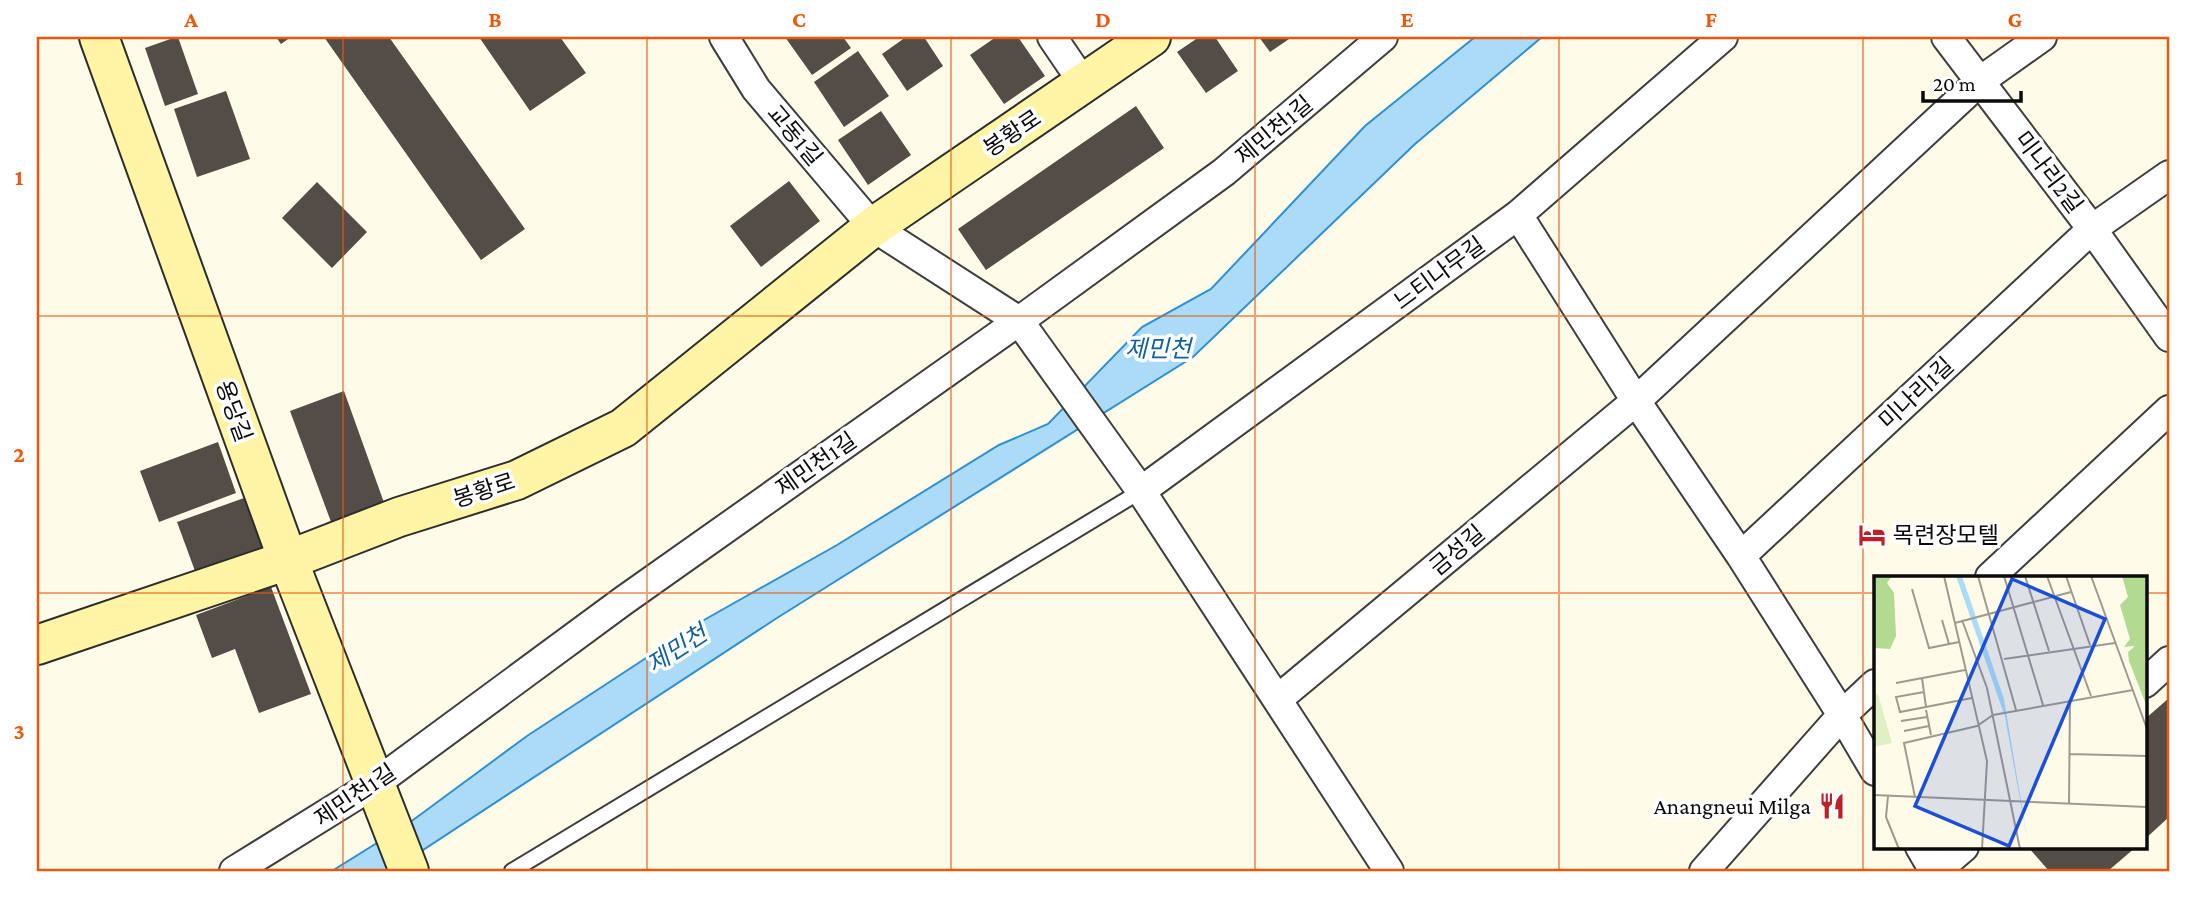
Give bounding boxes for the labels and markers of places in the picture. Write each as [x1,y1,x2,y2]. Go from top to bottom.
hotel icon: 목련장모텔 [1857,520,1887,550]
place label: 목련장모텔 [1893,522,1999,548]
restaurant icon: Anangneui Milga [1817,791,1847,821]
place label: Anangneui Milga [1654,793,1811,819]

